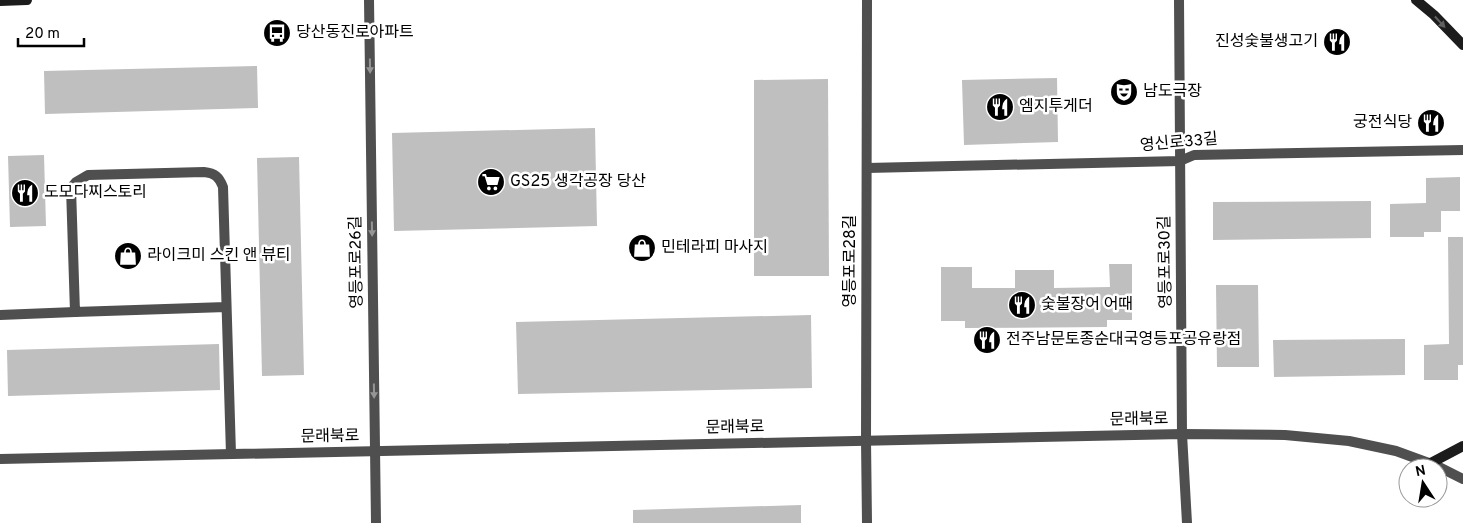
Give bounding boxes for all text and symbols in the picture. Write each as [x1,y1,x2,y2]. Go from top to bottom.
scale bar [18,15,84,47]
one-way arrow [1434,15,1446,27]
bus stop icon: 당산동진로아파트 [262,18,292,48]
place label: 당산동진로아파트 [296,23,414,43]
text: 20 m [25,25,60,44]
restaurant icon: 진성숯불생고기 [1322,27,1352,57]
place label: 진성숯불생고기 [1215,32,1318,52]
one-way arrow [366,58,374,74]
theatre icon: 남도극장 [1109,77,1139,107]
place label: 남도극장 [1143,82,1202,102]
restaurant icon: 엠지투게더 [985,92,1015,122]
place label: 엠지투게더 [1019,97,1093,117]
restaurant icon: 궁전식당 [1416,108,1446,138]
place label: 궁전식당 [1353,113,1412,133]
street label: 영신로33길 [1139,130,1219,156]
supermarket icon: GS25 생각공장 당산 [476,167,506,197]
place label: GS25 생각공장 당산 [510,172,646,192]
restaurant icon: 도모다찌스토리 [10,178,40,208]
place label: 도모다찌스토리 [44,183,147,203]
street label: 영등포로28길 [841,214,861,308]
street label: 영등포로26길 [346,215,368,309]
street label: 영등포로30길 [1155,215,1177,309]
one-way arrow [368,221,376,237]
shop icon: 민테라피 마사지 [627,233,657,263]
place label: 민테라피 마사지 [661,238,768,258]
shop icon: 라이크미 스킨 앤 뷰티 [113,241,143,271]
place label: 라이크미 스킨 앤 뷰티 [147,246,291,266]
restaurant icon: 숯불장어 어때 [1007,290,1037,320]
place label: 숯불장어 어때 [1041,295,1133,315]
restaurant icon: 전주남문토종순대국영등포공유랑점 [972,325,1002,355]
place label: 전주남문토종순대국영등포공유랑점 [1006,330,1242,350]
one-way arrow [370,383,378,399]
street label: 문래북로 [1109,409,1169,431]
street label: 문래북로 [705,417,765,439]
street label: 문래북로 [300,426,360,448]
north arrow [1398,458,1448,508]
text: N [1414,462,1427,481]

